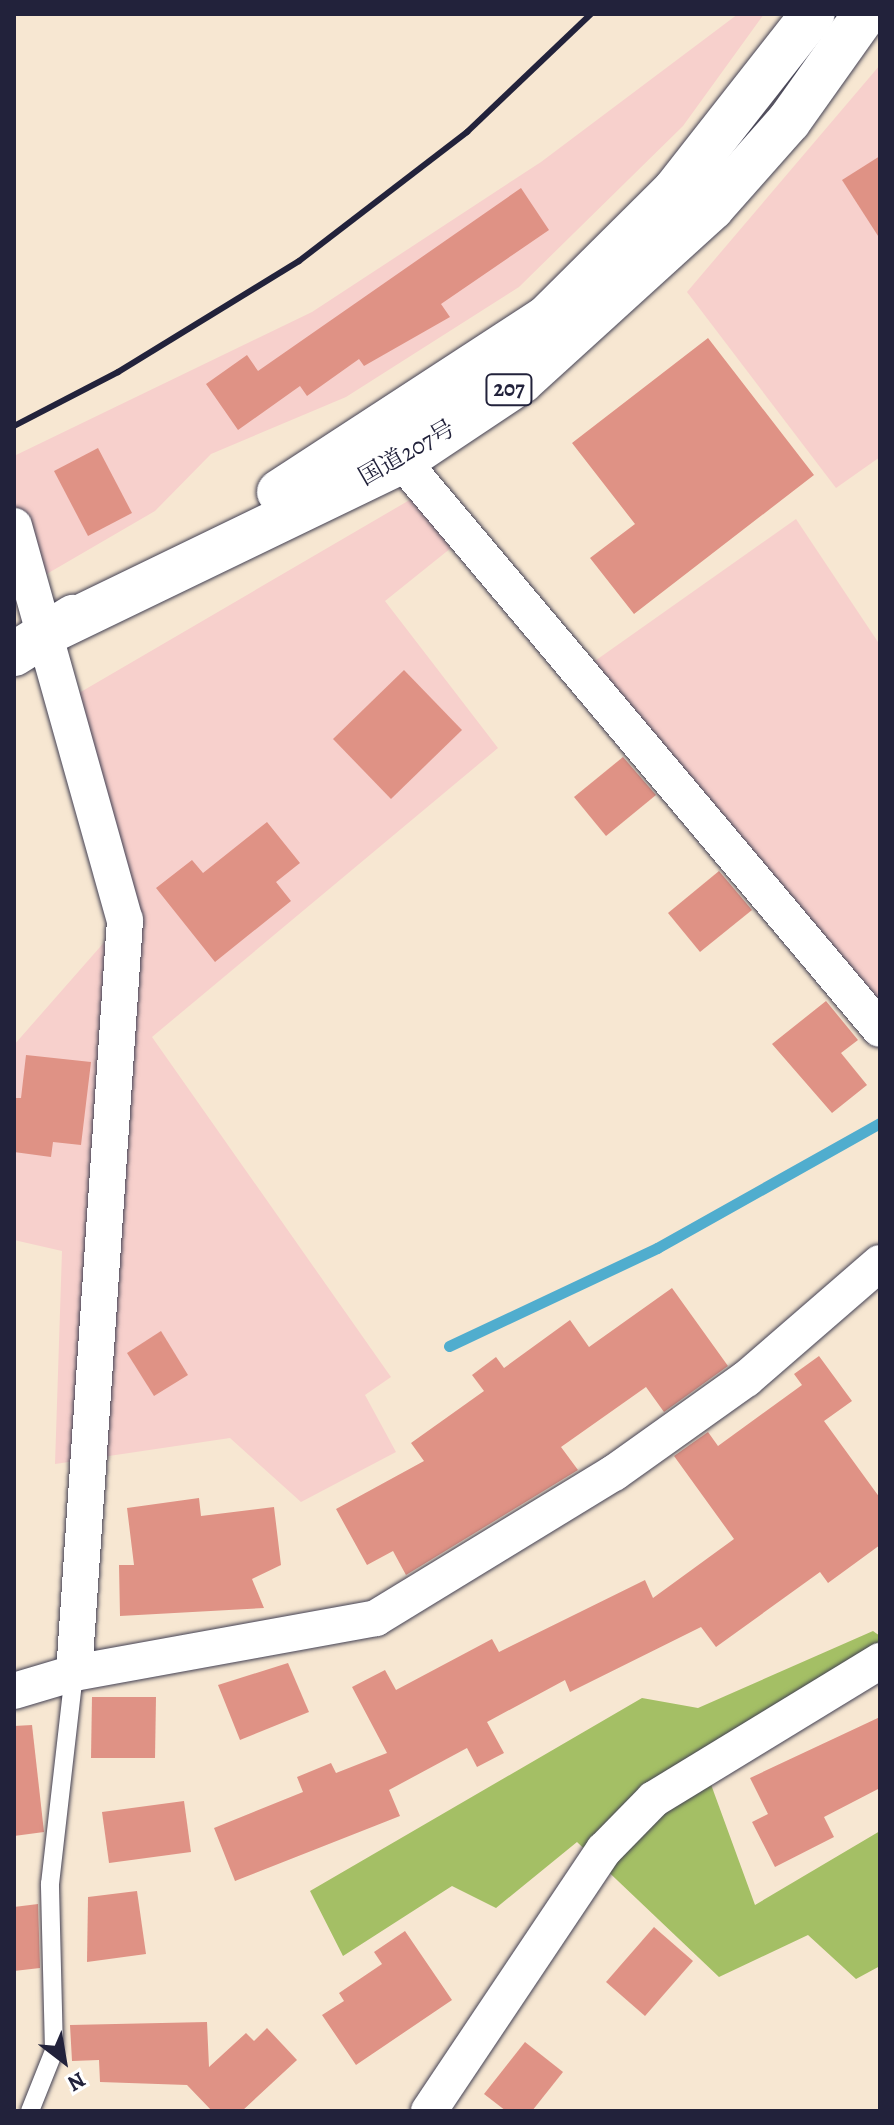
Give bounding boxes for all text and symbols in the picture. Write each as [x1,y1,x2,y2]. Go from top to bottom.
road number: 207 [485,372,533,408]
street label: 国道207号 [354,414,460,492]
north arrow [24,2021,104,2101]
text: N [62,2065,91,2099]

